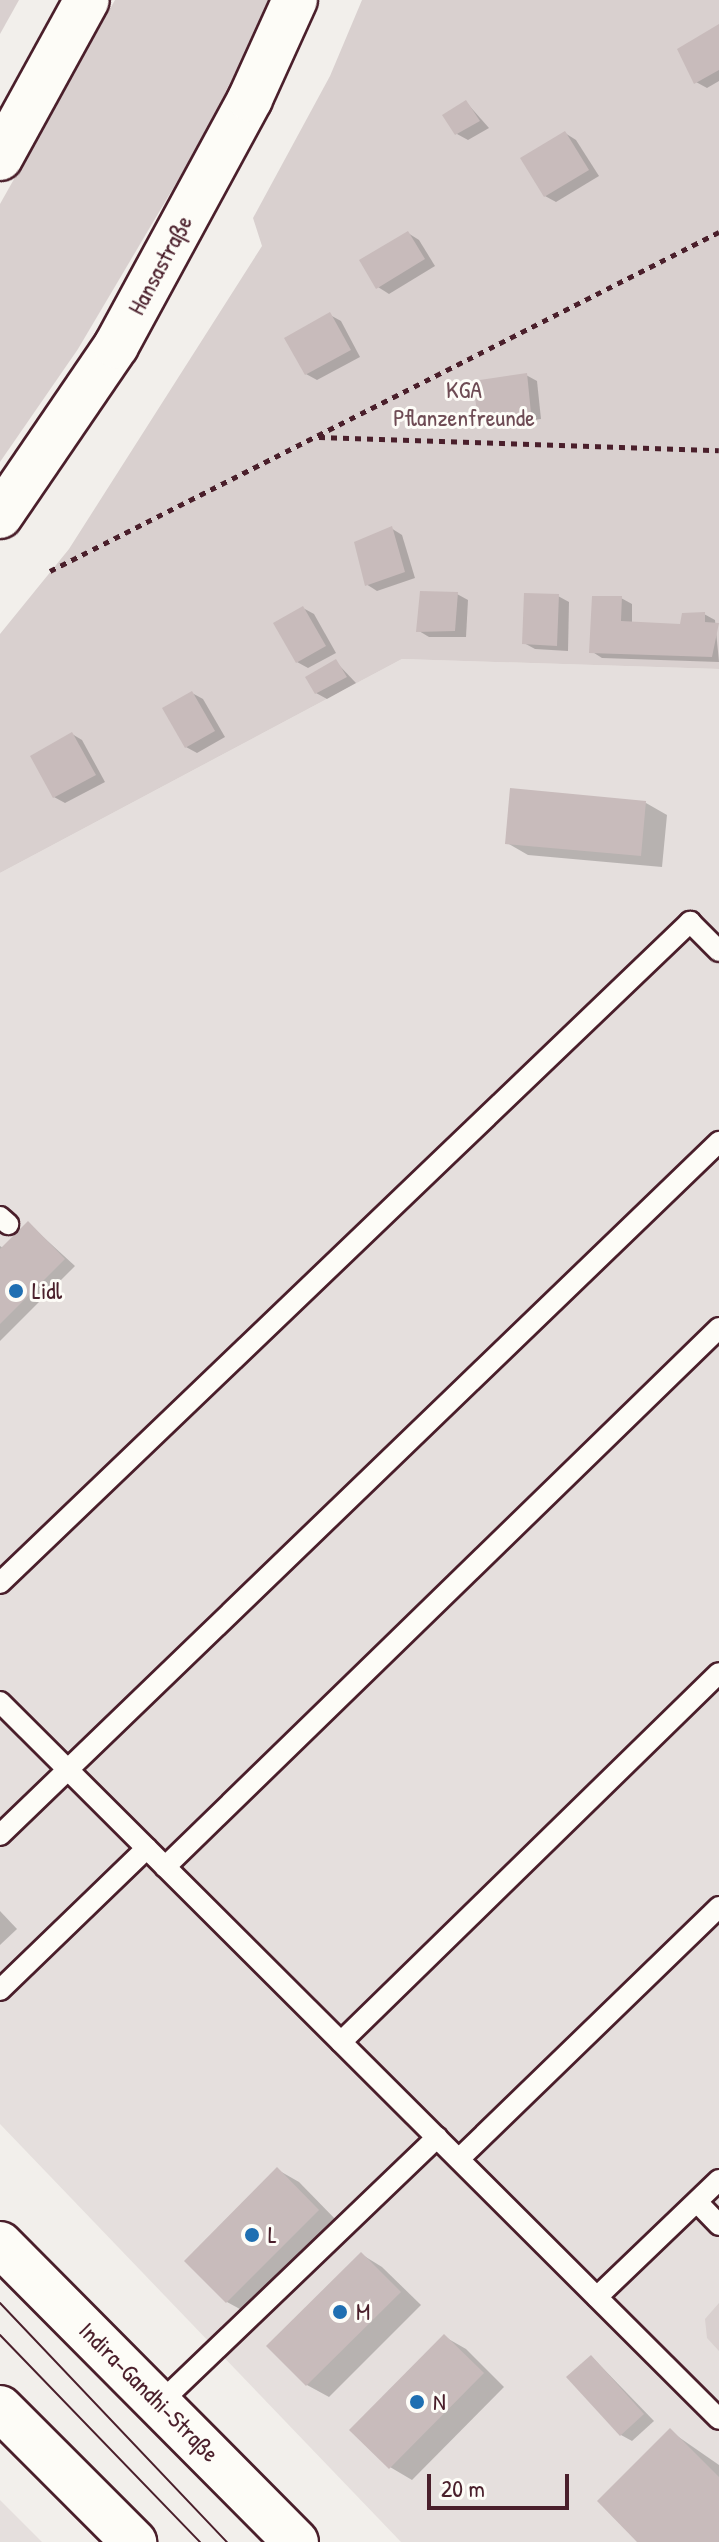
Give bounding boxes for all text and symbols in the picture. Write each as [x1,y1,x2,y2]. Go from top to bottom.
street label: Hansastraße [122,210,198,320]
park label: KGA Pflanzenfreunde [393,376,535,432]
place label: Lidl [32,1277,62,1305]
marker: Lidl [7,1282,25,1300]
place label: L [268,2221,277,2249]
marker: L [243,2226,261,2244]
place label: M [356,2298,370,2326]
marker: M [331,2303,349,2321]
street label: Indira-Gandhi-Straße [73,2316,225,2468]
place label: N [433,2388,446,2416]
marker: N [408,2393,426,2411]
scale bar [431,2458,573,2508]
text: 20 m [441,2472,485,2504]

